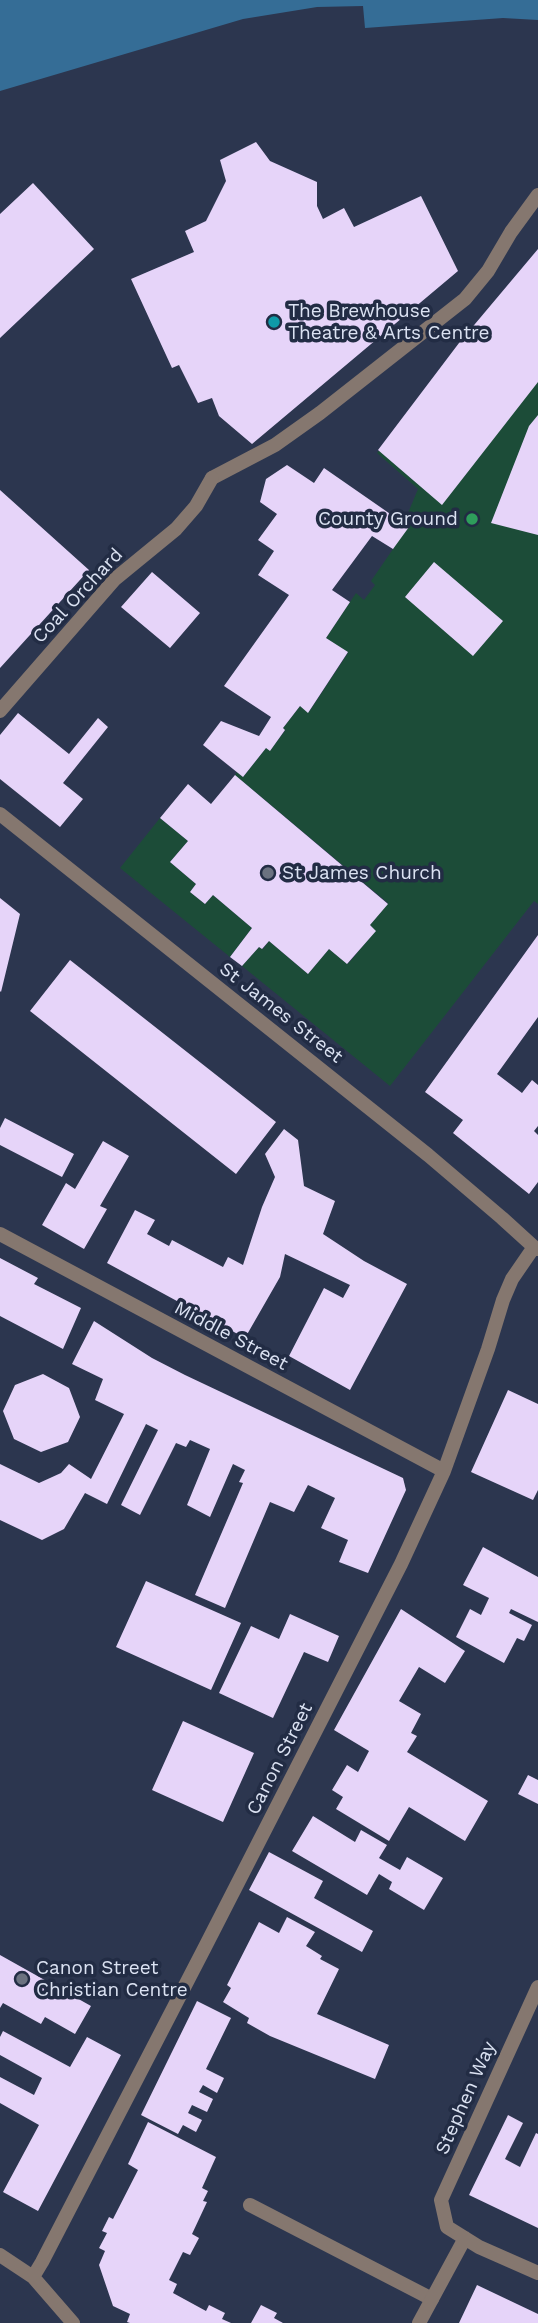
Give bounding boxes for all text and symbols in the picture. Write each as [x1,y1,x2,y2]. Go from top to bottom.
place label: The Brewhouse Theatre & Arts Centre [288,300,490,344]
marker: The Brewhouse Theatre & Arts Centre [266,314,282,330]
place label: County Ground [318,508,458,530]
marker: County Ground [464,511,480,527]
street label: Coal Orchard [28,544,128,648]
place label: St James Church [282,862,442,884]
marker: St James Church [260,865,276,881]
street label: St James Street [215,958,347,1068]
street label: Middle Street [170,1296,292,1376]
street label: Canon Street [242,1699,318,1819]
place label: Canon Street Christian Centre [36,1957,188,2001]
marker: Canon Street Christian Centre [14,1971,30,1987]
street label: Stephen Way [431,2038,501,2158]

